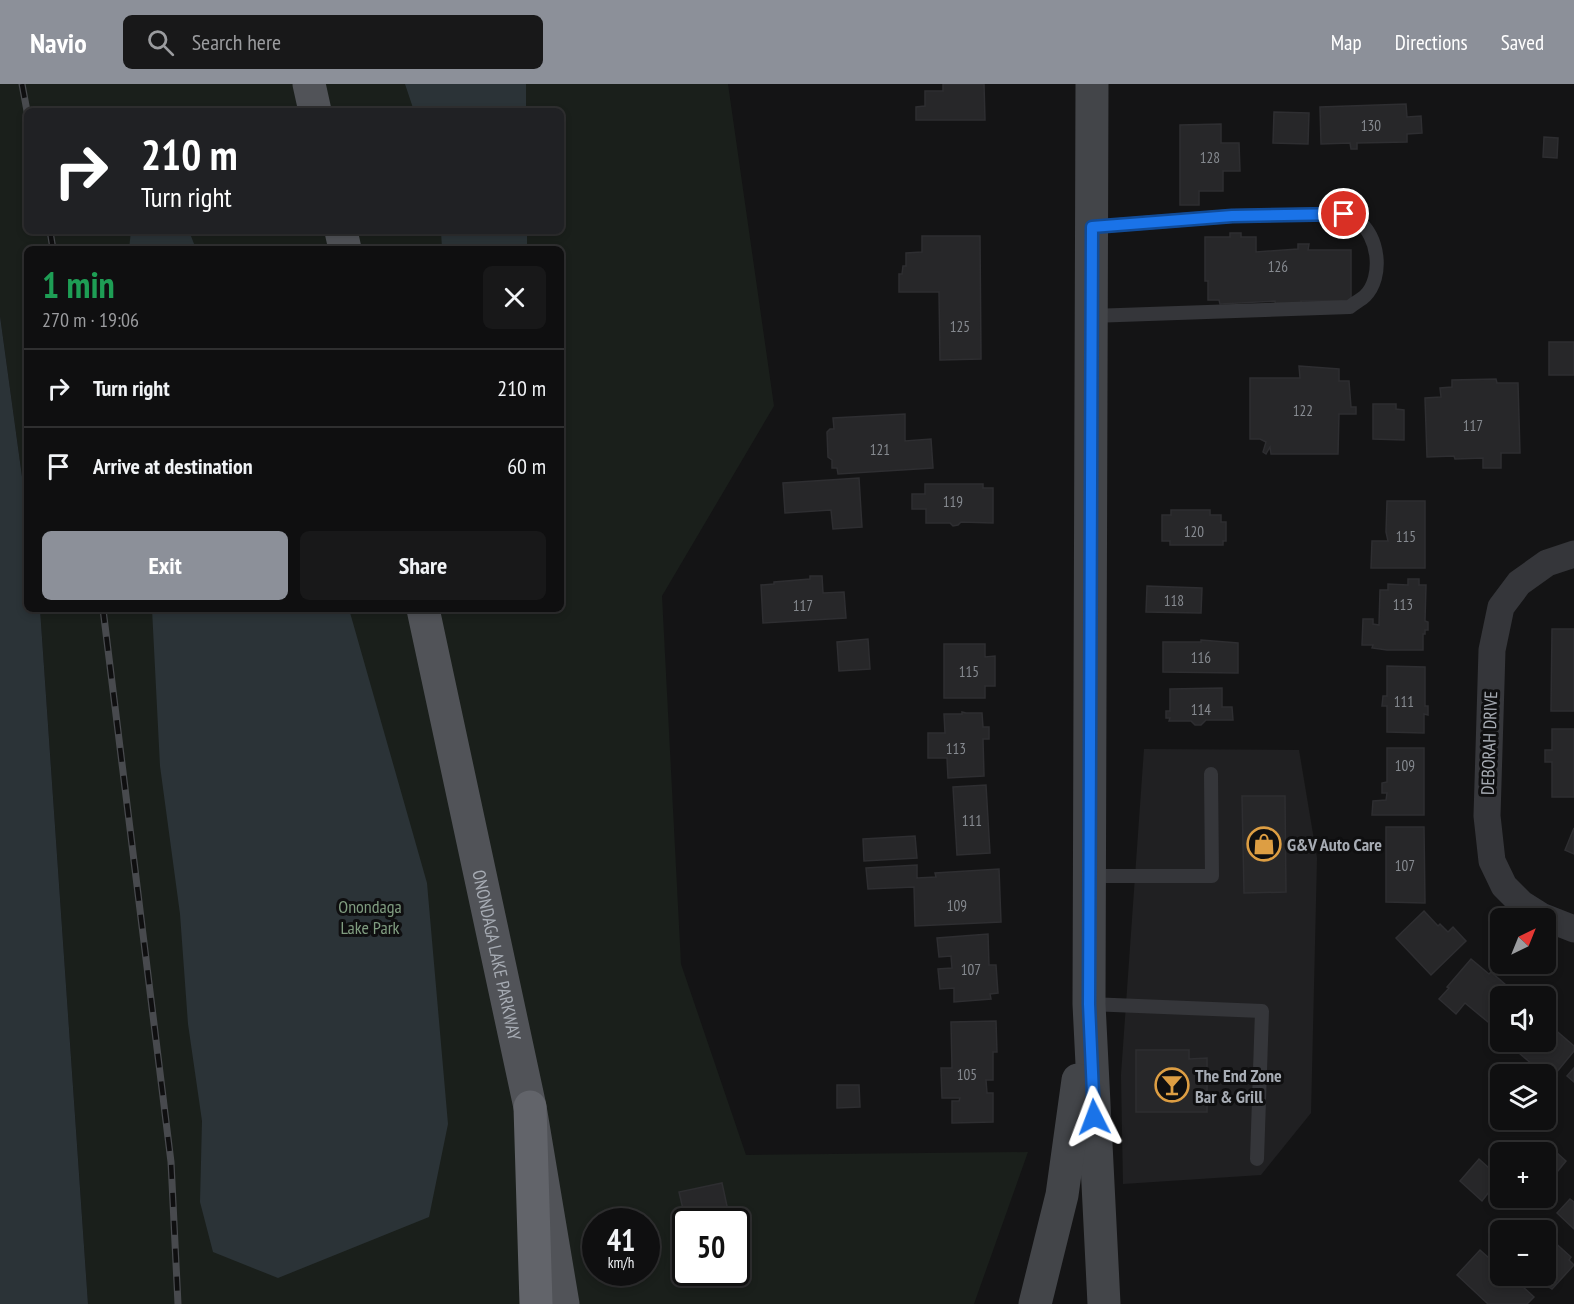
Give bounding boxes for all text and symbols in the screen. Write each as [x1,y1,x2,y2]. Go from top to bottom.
search box [123,15,543,69]
text: Navio [30,24,87,61]
icon: search [144,26,177,59]
text: Search here [192,28,281,56]
text: Map [1331,29,1362,56]
text: Directions [1395,29,1468,56]
text: Saved [1501,29,1544,56]
house number: 130 [1361,116,1381,135]
text: 210 m [141,127,238,182]
icon: right [42,132,120,210]
house number: 128 [1200,148,1220,167]
text: Turn right [141,180,232,214]
pin [1318,188,1369,239]
icon: arrive [1327,197,1360,230]
house number: 126 [1268,257,1288,276]
text: 1 min [42,261,115,308]
button: close [483,266,546,329]
text: 270 m · 19:06 [42,307,139,333]
house number: 125 [950,317,970,336]
icon: right [42,372,75,405]
text: Turn right [93,374,170,402]
text: 210 m [497,374,546,402]
house number: 122 [1293,401,1313,420]
house number: 117 [1463,416,1483,435]
house number: 121 [870,440,890,459]
icon: arrive [42,450,75,483]
text: Arrive at destination [93,452,253,480]
text: 60 m [507,452,546,480]
house number: 119 [943,492,963,511]
house number: 120 [1184,522,1204,541]
house number: 115 [1396,527,1416,546]
button: Exit [42,531,288,600]
button: Share [300,531,546,600]
house number: 118 [1164,591,1184,610]
house number: 113 [1393,595,1413,614]
house number: 117 [793,596,813,615]
house number: 116 [1191,648,1211,667]
house number: 115 [959,662,979,681]
street label: DEBORAH DRIVE [1476,691,1502,795]
house number: 111 [1394,692,1414,711]
house number: 114 [1191,700,1211,719]
house number: 113 [946,739,966,758]
house number: 109 [1395,756,1415,775]
house number: 111 [962,811,982,830]
shop icon: G&V Auto Care [1246,826,1282,862]
place label: G&V Auto Care [1287,833,1382,856]
house number: 107 [1395,856,1415,875]
street label: ONONDAGA LAKE PARKWAY [468,868,527,1043]
park label: Onondaga Lake Park [338,895,402,939]
house number: 109 [947,896,967,915]
north arrow [1490,908,1556,974]
map controls [1490,908,1556,1286]
house number: 107 [961,960,981,979]
button: sound [1490,986,1556,1052]
place label: The End Zone Bar & Grill [1195,1064,1282,1108]
button: layers [1490,1064,1556,1130]
house number: 105 [957,1065,977,1084]
bar icon: The End Zone Bar & Grill [1154,1067,1190,1103]
position arrow [1062,1085,1126,1149]
button: + [1490,1142,1556,1208]
speed limit sign: 50 [672,1208,750,1286]
text: 41 [607,1220,635,1259]
button: − [1490,1220,1556,1286]
text: km/h [608,1253,634,1272]

